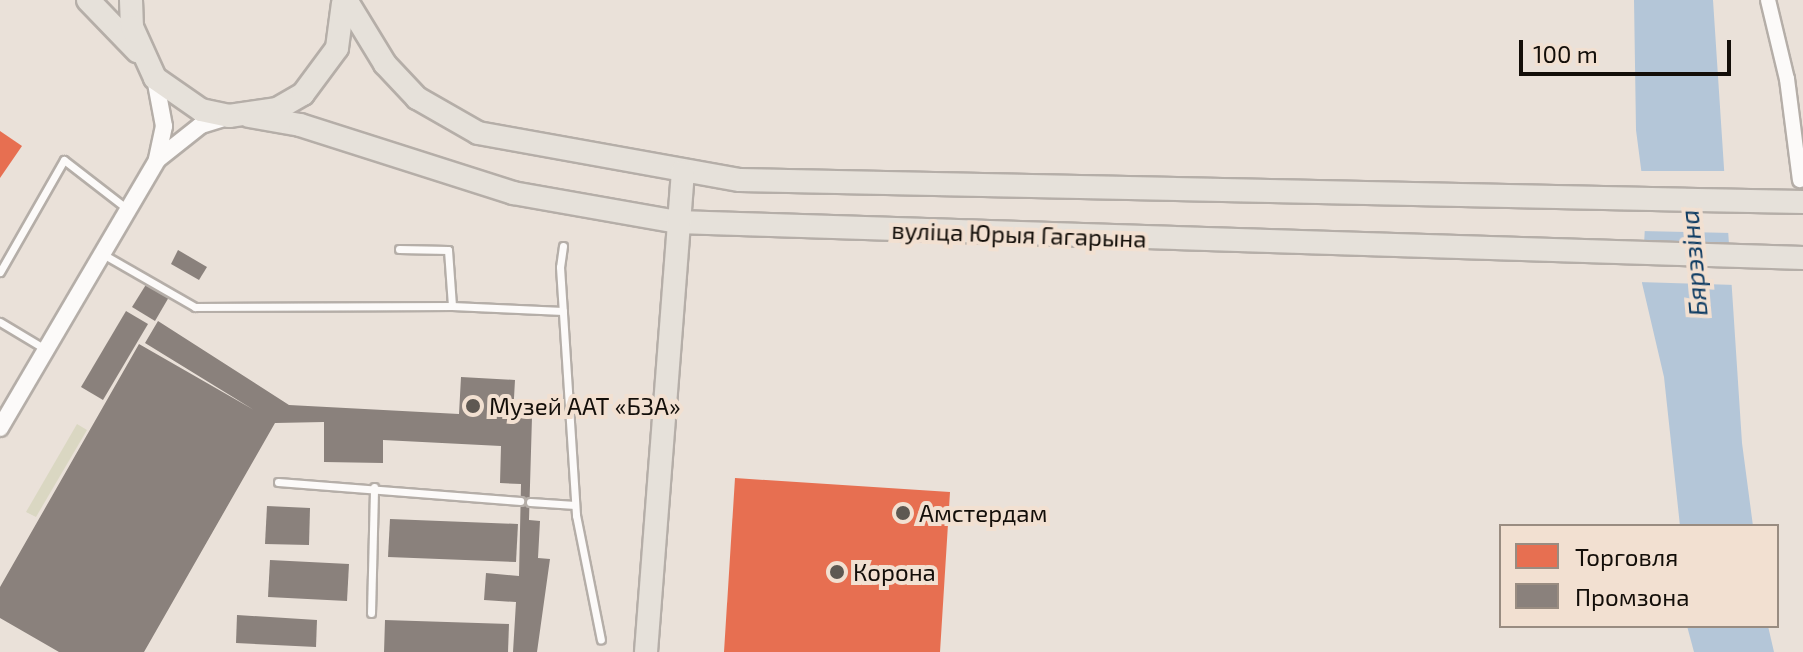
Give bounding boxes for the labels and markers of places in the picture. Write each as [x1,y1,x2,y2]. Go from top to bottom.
place label: Музей ААТ «БЗА» [489,392,681,420]
marker: Музей ААТ «БЗА» [464,397,482,415]
place label: Амстердам [919,499,1047,527]
marker: Амстердам [894,504,912,522]
place label: Корона [853,558,936,586]
marker: Корона [828,563,846,581]

